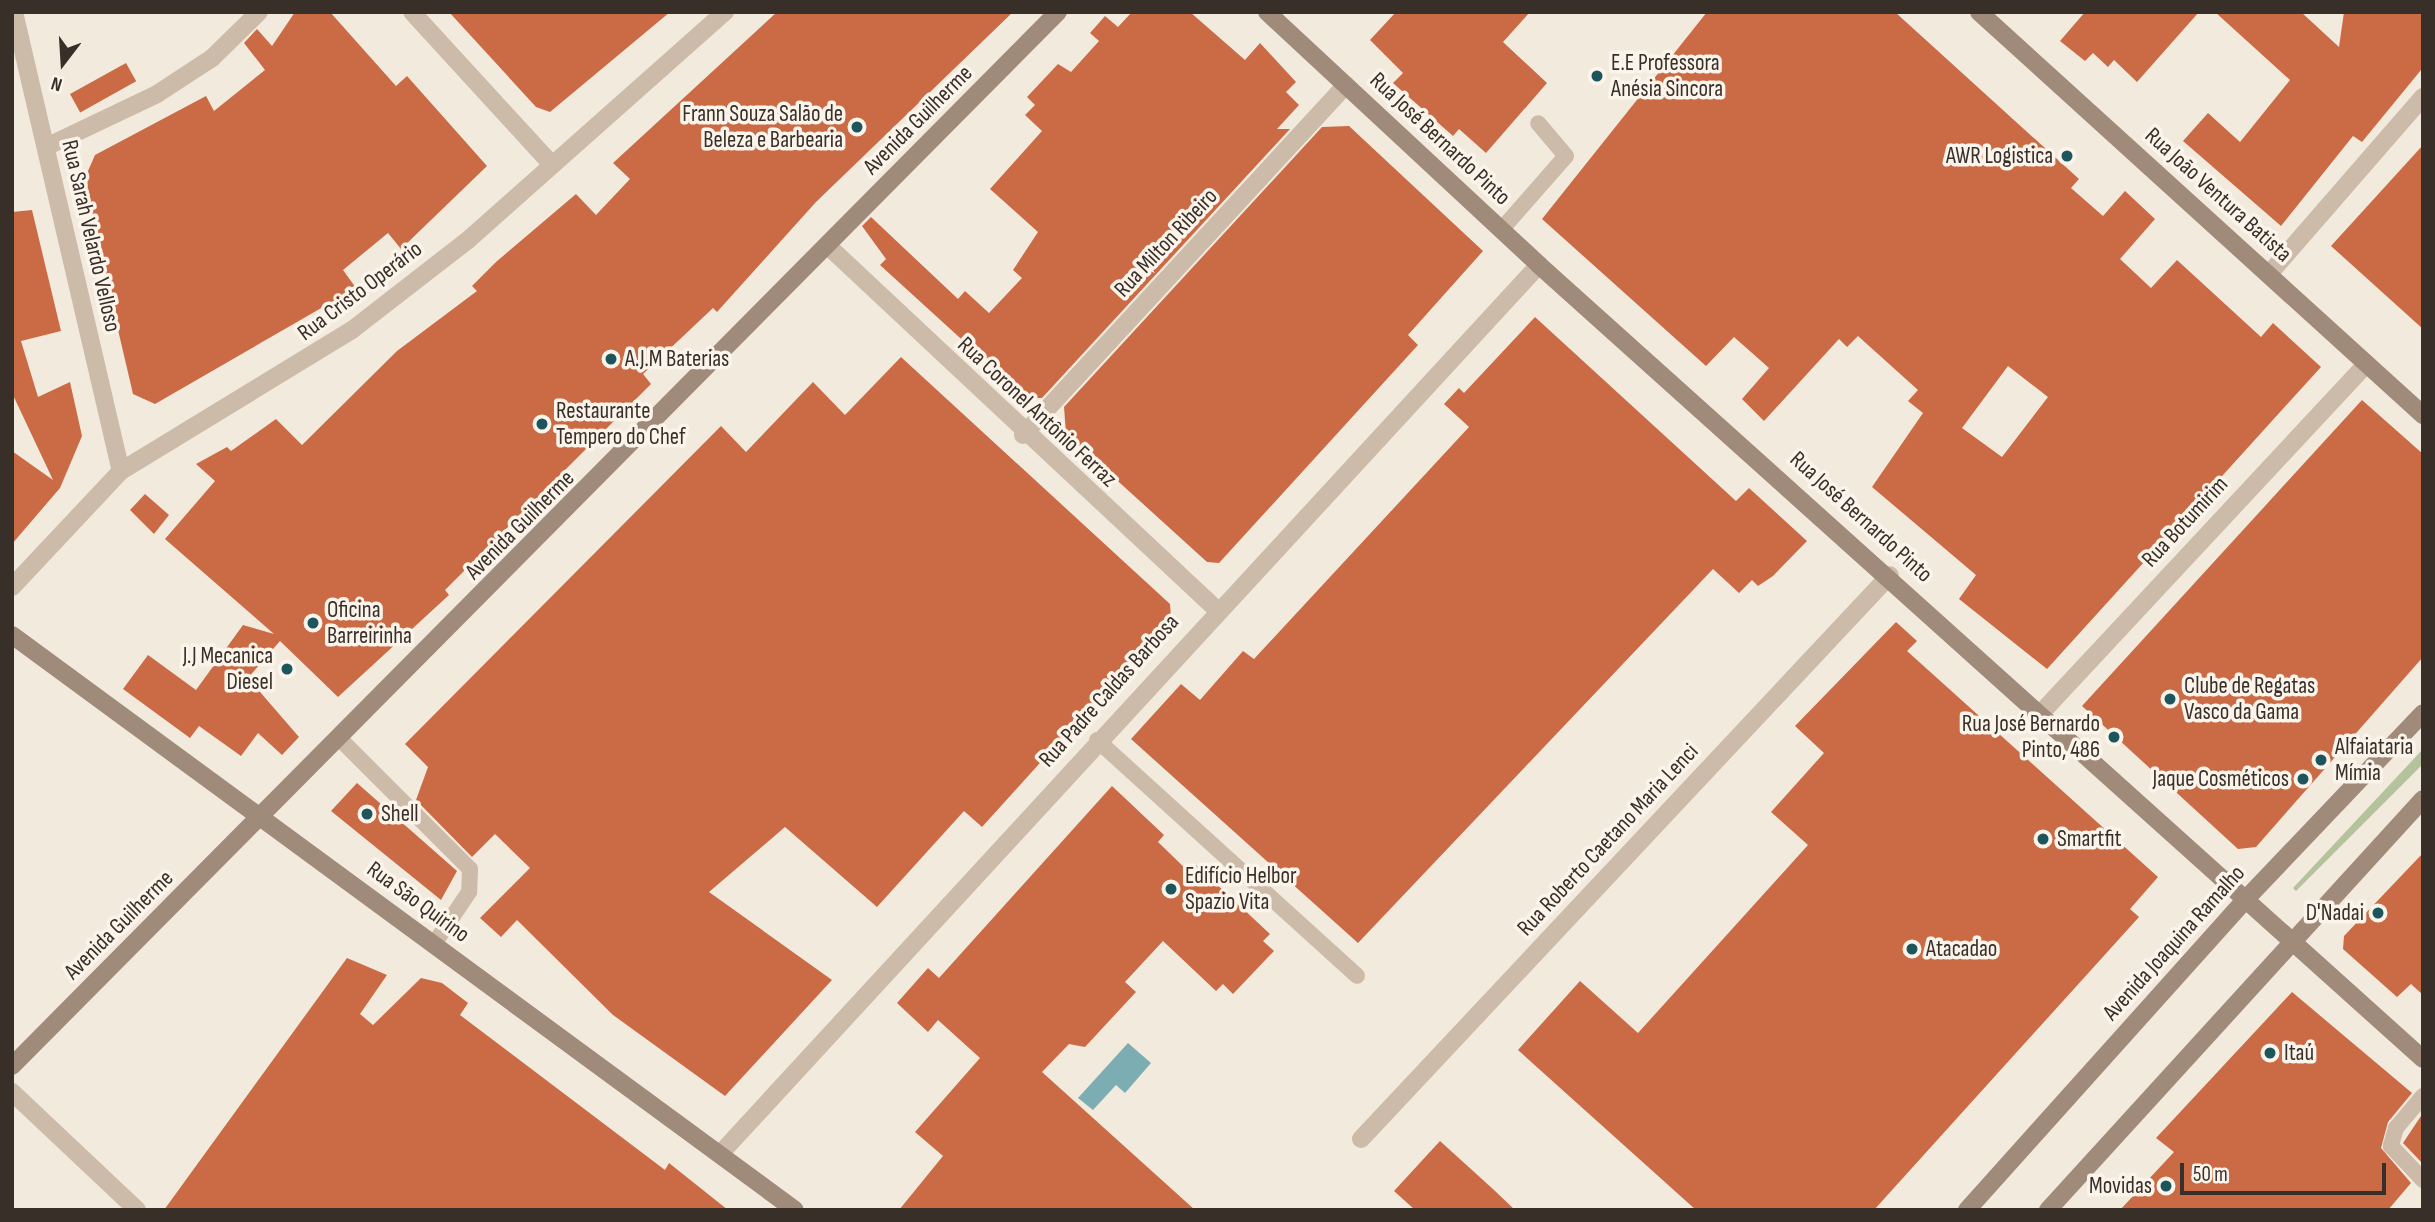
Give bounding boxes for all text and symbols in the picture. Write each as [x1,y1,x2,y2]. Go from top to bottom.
north arrow [28,28,98,98]
place label: E.E Professora Anésia Sincora [1611,49,1723,103]
street label: Avenida Guilherme [858,60,978,180]
street label: Rua José Bernardo Pinto [1364,67,1516,211]
marker: E.E Professora Anésia Sincora [1589,68,1605,84]
text: N [48,71,65,96]
place label: Frann Souza Salão de Beleza e Barbearia [682,100,843,154]
marker: Frann Souza Salão de Beleza e Barbearia [849,119,865,135]
street label: Rua João Ventura Batista [2139,122,2297,268]
street label: Rua Sarah Velardo Velloso [56,137,126,335]
place label: AWR Logistica [1946,142,2053,170]
marker: AWR Logistica [2059,148,2075,164]
street label: Rua Milton Ribeiro [1109,183,1223,303]
street label: Rua Cristo Operário [292,235,428,347]
street label: Rua Coronel Antônio Ferraz [952,331,1122,493]
place label: A.J.M Baterias [625,345,729,373]
marker: A.J.M Baterias [603,351,619,367]
place label: Restaurante Tempero do Chef [556,397,686,451]
marker: Restaurante Tempero do Chef [534,416,550,432]
street label: Rua José Bernardo Pinto [1784,446,1938,588]
street label: Avenida Guilherme [460,465,580,585]
street label: Rua Botumirim [2136,471,2234,573]
place label: Oficina Barreirinha [327,596,412,650]
street label: Rua Padre Caldas Barbosa [1033,609,1185,773]
marker: Oficina Barreirinha [305,615,321,631]
place label: J.J Mecanica Diesel [183,642,273,696]
marker: J.J Mecanica Diesel [279,661,295,677]
place label: Clube de Regatas Vasco da Gama [2184,672,2315,726]
marker: Clube de Regatas Vasco da Gama [2162,691,2178,707]
place label: Rua José Bernardo Pinto, 486 [1962,710,2100,764]
marker: Rua José Bernardo Pinto, 486 [2106,729,2122,745]
place label: Alfaiataria Mímia [2335,733,2413,787]
street label: Rua Roberto Caetano Maria Lenci [1512,738,1704,942]
marker: Alfaiataria Mímia [2313,752,2329,768]
place label: Jaque Cosméticos [2152,765,2289,793]
marker: Jaque Cosméticos [2295,771,2311,787]
place label: Shell [381,800,418,828]
marker: Shell [359,806,375,822]
place label: Smartfit [2057,825,2121,853]
marker: Smartfit [2035,831,2051,847]
street label: Rua São Quirino [361,856,475,948]
street label: Avenida Joaquina Ramalho [2097,860,2251,1026]
place label: Edifício Helbor Spazio Vita [1185,862,1297,916]
street label: Avenida Guilherme [59,865,179,985]
marker: Edifício Helbor Spazio Vita [1163,881,1179,897]
place label: D'Nadai [2306,899,2364,927]
marker: D'Nadai [2370,905,2386,921]
place label: Atacadao [1926,935,1997,963]
marker: Atacadao [1904,941,1920,957]
place label: Itaú [2284,1039,2314,1067]
marker: Itaú [2262,1045,2278,1061]
scale bar [2183,1148,2390,1192]
text: 50 m [2193,1162,2228,1187]
place label: Movidas [2089,1172,2152,1200]
marker: Movidas [2158,1178,2174,1194]

